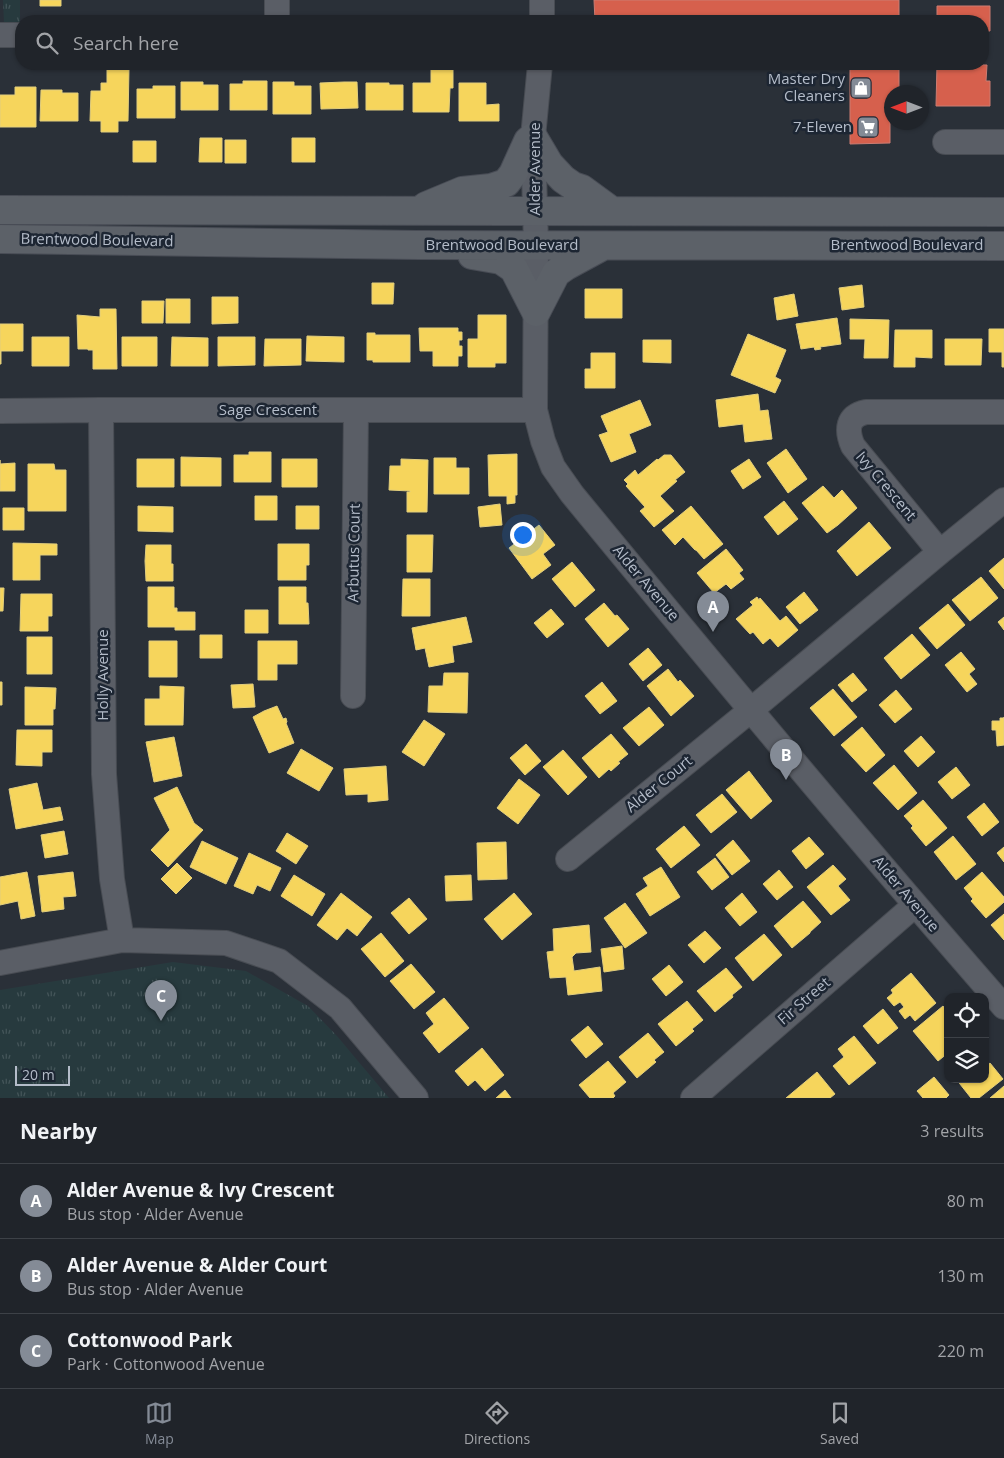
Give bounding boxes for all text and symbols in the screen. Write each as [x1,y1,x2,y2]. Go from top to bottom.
search box [15,15,989,70]
icon: search [33,29,61,57]
text: Search here [73,30,179,56]
place label: Master Dry Cleaners [768,68,845,105]
shop icon: Master Dry Cleaners [849,76,873,100]
north arrow [884,85,929,130]
supermarket icon: 7-Eleven [856,115,880,139]
place label: 7-Eleven [793,116,852,136]
street label: Alder Avenue [524,122,544,216]
street label: Brentwood Boulevard [20,228,174,250]
street label: Brentwood Boulevard [426,234,578,254]
street label: Brentwood Boulevard [831,234,983,254]
street label: Sage Crescent [219,399,317,419]
street label: Ivy Crescent [852,447,922,524]
street label: Arbutus Court [342,503,364,603]
your location [510,522,536,548]
street label: Alder Avenue [609,540,684,624]
pin: A [697,591,729,632]
street label: Holly Avenue [92,629,112,721]
pin: B [770,739,802,780]
street label: Alder Court [621,750,696,816]
street label: Alder Avenue [869,851,944,935]
street label: Fir Street [773,972,834,1029]
pin: C [145,980,177,1021]
map controls [944,993,989,1083]
button: locate [944,993,989,1038]
button: layers [944,1038,989,1083]
scale bar [15,1063,70,1086]
text: 20 m [22,1065,55,1084]
text: Nearby [20,1117,97,1145]
text: 3 results [920,1120,984,1142]
text: Alder Avenue & Ivy Crescent [67,1177,334,1203]
text: A [30,1190,42,1212]
text: 80 m [947,1190,984,1212]
text: Bus stop · Alder Avenue [67,1203,244,1225]
text: Alder Avenue & Alder Court [67,1252,327,1278]
text: B [31,1265,41,1287]
text: 130 m [938,1265,984,1287]
text: Bus stop · Alder Avenue [67,1278,244,1300]
text: Cottonwood Park [67,1327,232,1353]
text: C [31,1340,41,1362]
text: 220 m [938,1340,984,1362]
text: Park · Cottonwood Avenue [67,1353,265,1375]
tab: Map [145,1399,174,1448]
tab: Directions [464,1399,530,1448]
tab: Saved [820,1399,859,1448]

